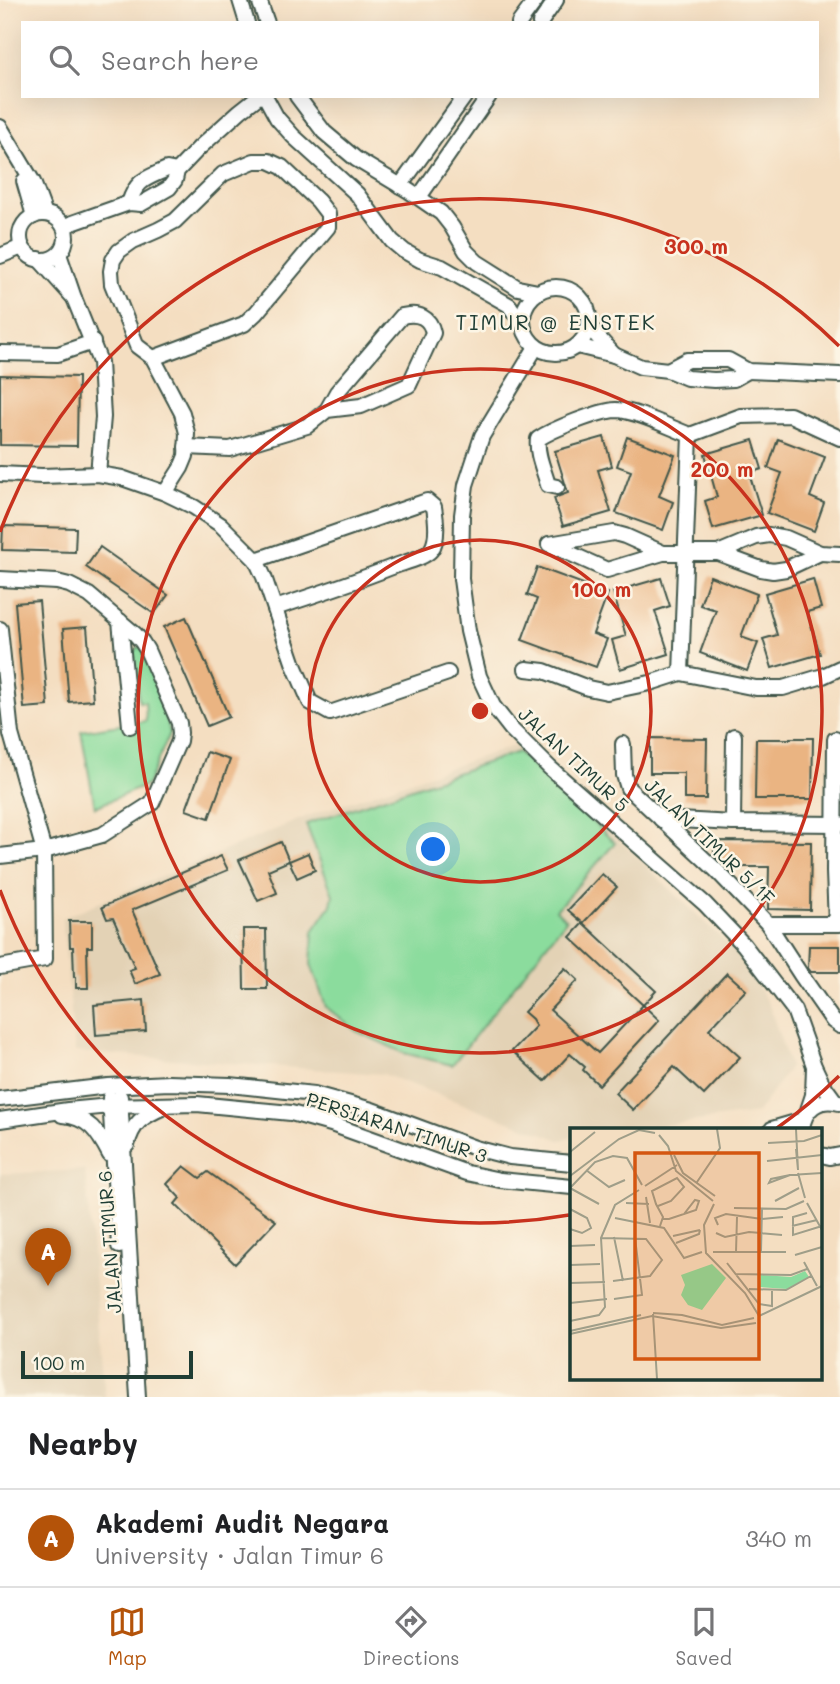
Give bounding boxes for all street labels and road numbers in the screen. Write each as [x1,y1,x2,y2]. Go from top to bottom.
street label: JALAN TIMUR 5 [513,701,635,817]
street label: JALAN TIMUR 5/1F [639,772,781,910]
street label: PERSIARAN TIMUR 3 [304,1086,490,1168]
street label: JALAN TIMUR 6 [92,1170,126,1314]

